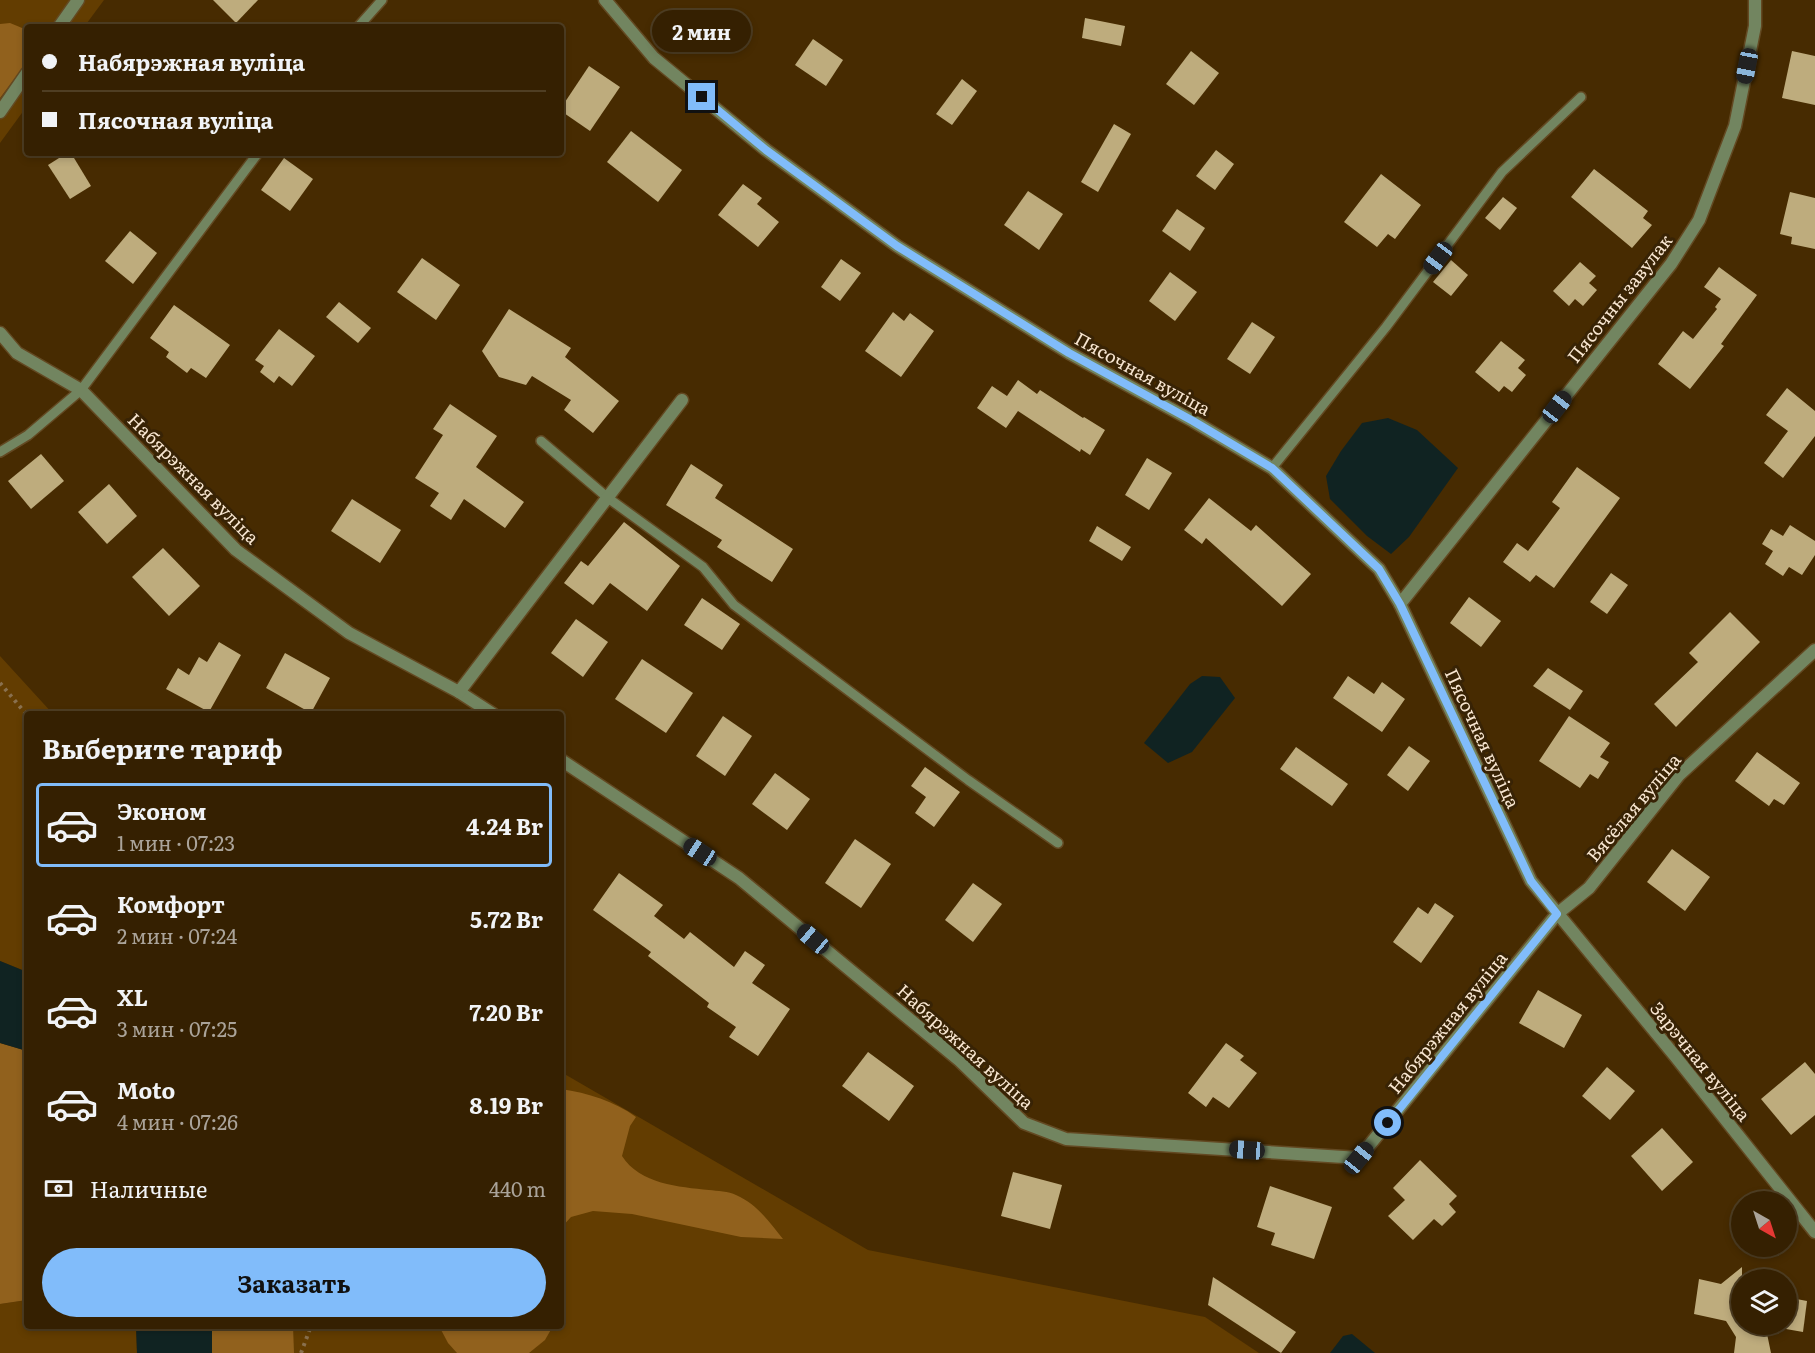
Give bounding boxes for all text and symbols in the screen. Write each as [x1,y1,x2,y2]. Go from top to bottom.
callout: 2 мин [652,10,752,52]
text: 2 мин [672,16,731,46]
text: Набярэжная вуліца [78,45,305,78]
car [1735,47,1759,85]
route end [688,83,715,110]
text: Пясочная вуліца [78,103,273,136]
street label: Пясочны завулак [1560,228,1678,368]
car [1420,238,1456,278]
street label: Пясочная вуліца [1070,324,1216,422]
car [1539,387,1575,427]
street label: Набярэжная вуліца [122,406,266,550]
street label: Пясочная вуліца [1439,664,1527,813]
text: Выберите тариф [42,727,283,767]
street label: Вясёлая вуліца [1579,747,1687,867]
text: Эконом [117,794,206,827]
icon: car [45,798,99,852]
text: 4.24 Br [466,809,543,842]
text: 1 мин · 07:23 [117,827,235,857]
car [680,835,720,869]
text: Комфорт [117,887,225,920]
icon: car [45,891,99,945]
text: 5.72 Br [470,902,543,935]
text: 2 мин · 07:24 [117,920,237,950]
car [793,921,833,957]
street label: Набярэжная вуліца [1381,945,1513,1099]
street label: Набярэжная вуліца [891,977,1041,1115]
text: XL [117,980,148,1013]
icon: car [45,984,99,1038]
text: 7.20 Br [469,995,543,1028]
street label: Зарэчная вуліца [1644,995,1758,1127]
text: 3 мин · 07:25 [117,1013,237,1043]
text: Moto [117,1073,175,1106]
icon: car [45,1077,99,1131]
text: 8.19 Br [469,1088,543,1121]
text: 4 мин · 07:26 [117,1106,238,1136]
route start [1374,1109,1401,1136]
car [1341,1138,1377,1178]
car [1228,1140,1266,1160]
icon: cash [42,1172,75,1205]
text: Наличные [90,1172,208,1205]
text: 440 m [489,1173,546,1203]
north arrow [1731,1191,1797,1257]
map controls [1731,1191,1797,1335]
button: Заказать [42,1248,546,1317]
button: layers [1731,1269,1797,1335]

